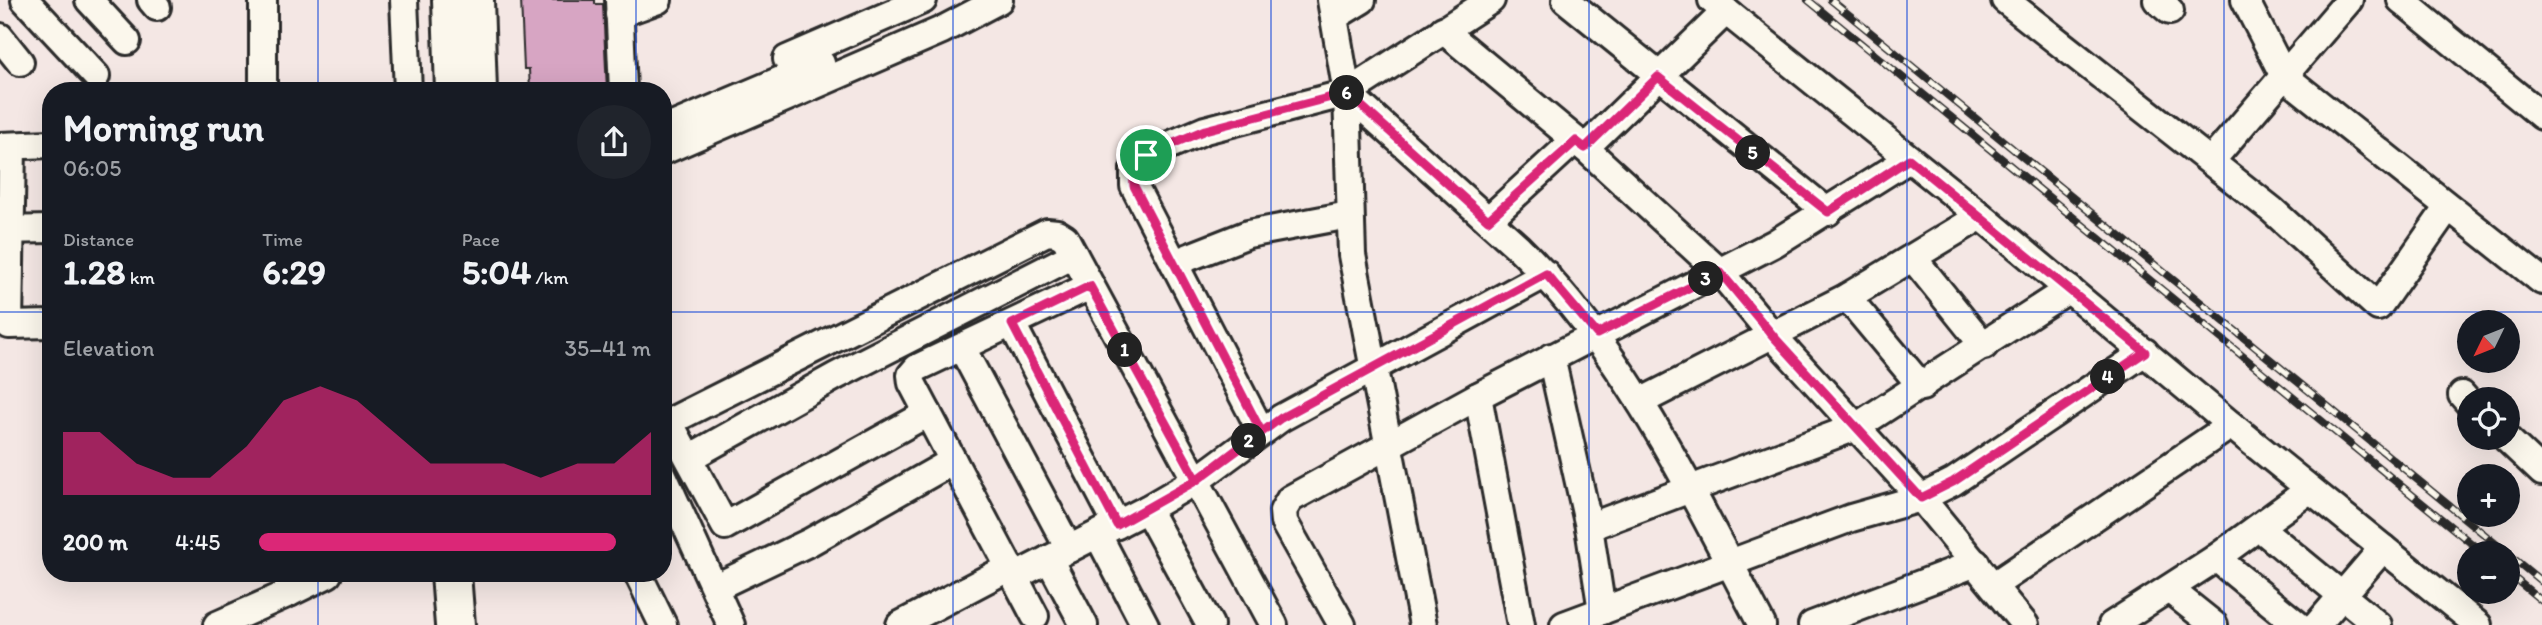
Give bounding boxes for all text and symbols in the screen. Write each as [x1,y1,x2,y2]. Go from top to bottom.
pin: 6 [1330,76,1364,110]
text: 6 [1341,81,1352,104]
text: Morning run [63,105,264,151]
button: share [577,105,651,179]
pin [1116,125,1176,185]
icon: arrive [1127,136,1165,174]
pin: 5 [1736,136,1770,170]
text: 5 [1748,141,1757,164]
text: 06:05 [63,154,121,182]
text: Distance [63,228,134,251]
text: Time [262,228,303,251]
text: Pace [462,228,500,251]
text: 1.28 [63,251,125,293]
text: 6:29 [262,251,326,293]
text: 5:04 [462,251,531,293]
pin: 3 [1688,262,1724,296]
text: km [125,266,155,289]
text: /km [531,266,569,289]
text: 3 [1700,267,1711,290]
north arrow [2457,310,2520,373]
map controls [2457,310,2520,604]
pin: 1 [1108,332,1142,368]
text: Elevation [63,334,154,362]
text: 35–41 m [565,334,651,362]
text: 1 [1120,338,1129,361]
pin: 4 [2090,360,2126,394]
text: 4 [2102,365,2113,388]
button: locate [2457,387,2520,450]
pin: 2 [1232,424,1266,458]
text: 2 [1244,429,1254,452]
button: + [2457,464,2520,527]
text: 200 m [63,528,128,556]
text: 4:45 [175,528,220,556]
button: − [2457,541,2520,604]

